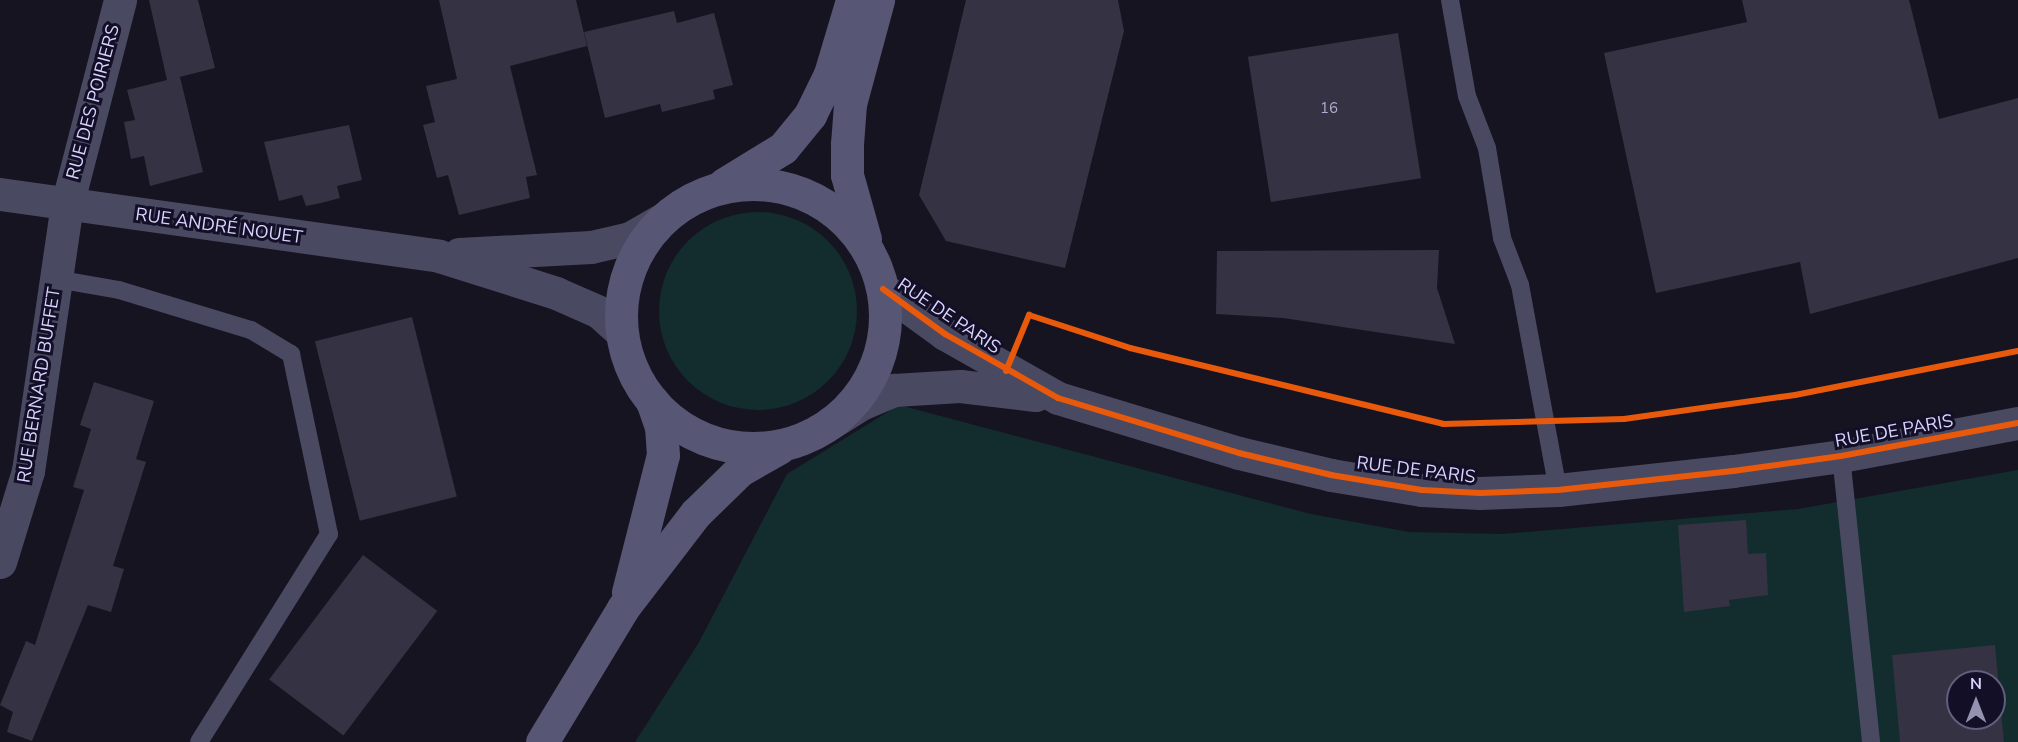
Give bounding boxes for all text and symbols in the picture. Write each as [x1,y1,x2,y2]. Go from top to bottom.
street label: RUE DES POIRIERS [62,22,124,182]
house number: 16 [1320,100,1338,118]
street label: RUE ANDRÉ NOUET [134,204,304,248]
street label: RUE DE PARIS [893,274,1005,358]
street label: RUE BERNARD BUFFET [13,286,65,484]
street label: RUE DE PARIS [1833,410,1955,452]
street label: RUE DE PARIS [1355,452,1477,488]
north arrow [1946,670,2006,730]
text: N [1970,673,1982,695]

